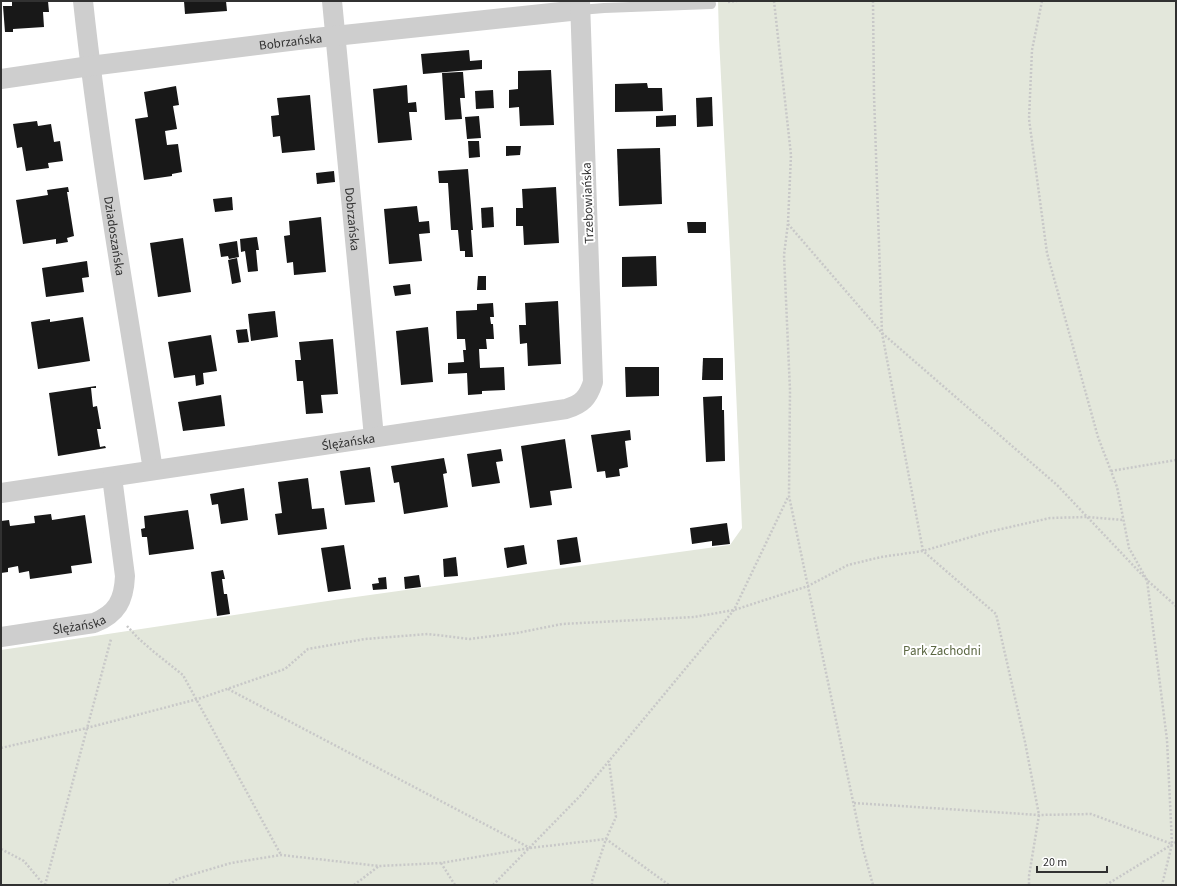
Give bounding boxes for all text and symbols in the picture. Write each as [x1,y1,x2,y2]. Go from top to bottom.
street label: Bobrzańska [258,29,323,55]
street label: Trzebowiańska [578,162,598,244]
street label: Dobrzańska [340,186,364,252]
street label: Dziadoszańska [99,195,129,277]
street label: Ślężańska [320,430,376,455]
street label: Ślężańska [51,611,110,639]
park label: Park Zachodni [903,642,981,660]
scale bar [1037,848,1107,874]
text: 20 m [1043,854,1067,871]

